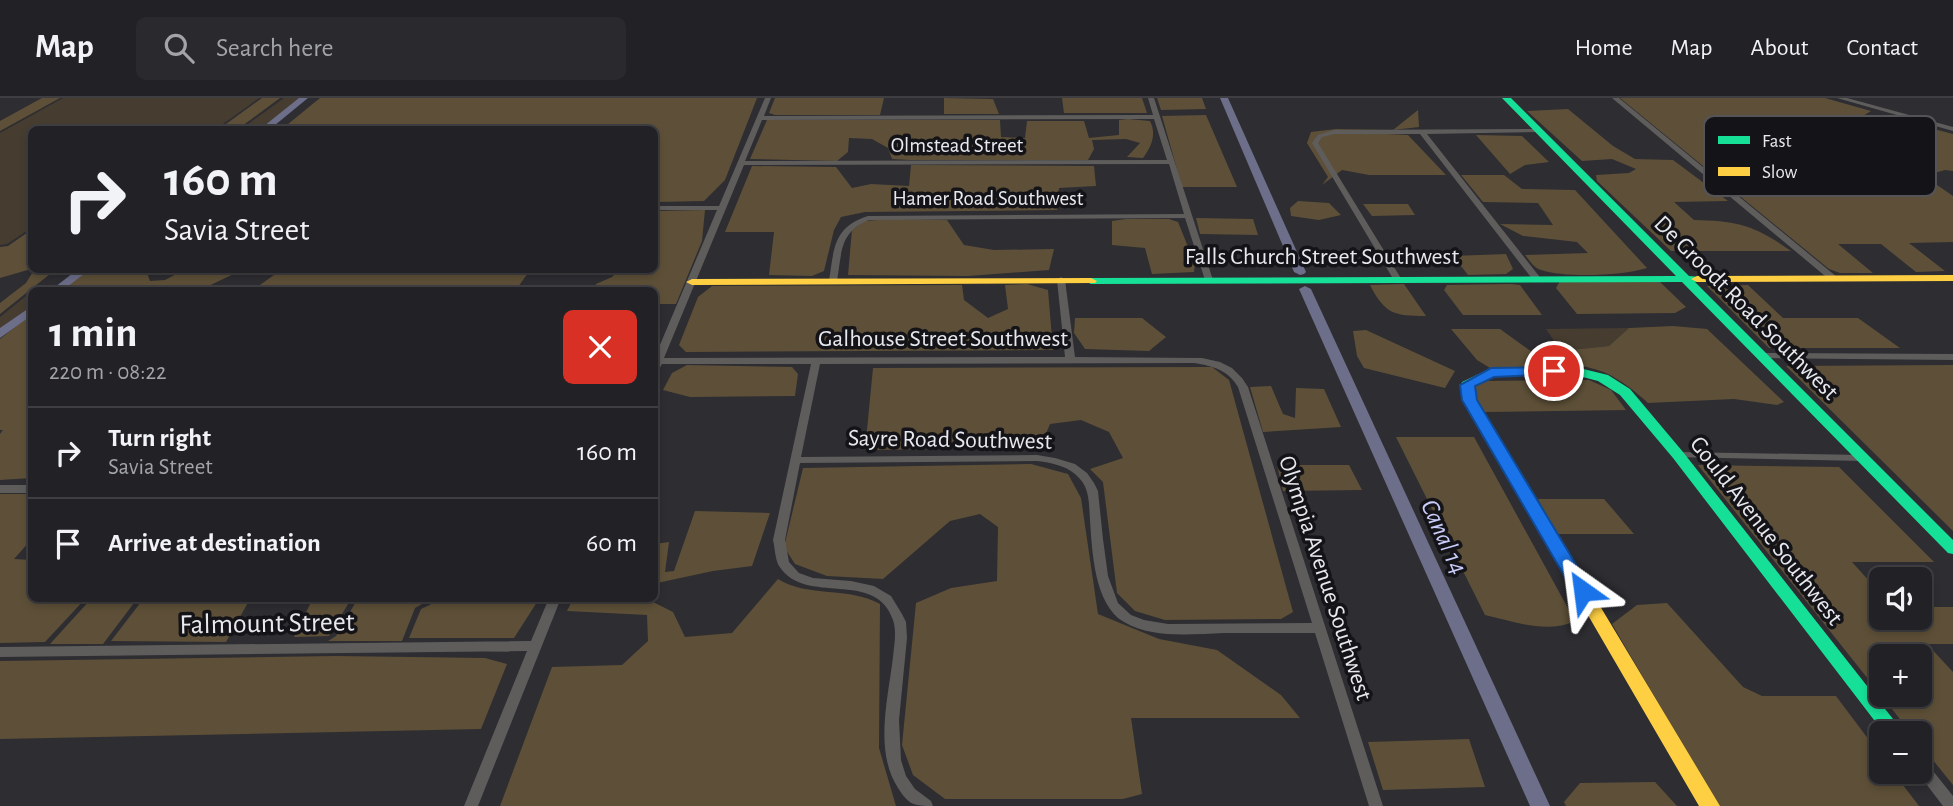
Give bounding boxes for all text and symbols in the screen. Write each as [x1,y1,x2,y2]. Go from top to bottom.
search box [136,17,626,80]
icon: search [160,29,198,67]
text: Map [35,31,94,64]
text: Search here [216,35,334,61]
text: Home [1575,36,1633,60]
text: Map [1671,36,1713,60]
text: About [1751,36,1808,60]
text: Contact [1846,36,1918,60]
legend [1704,116,1936,196]
text: Fast [1762,132,1792,151]
street label: Olmstead Street [891,135,1024,156]
icon: right [49,154,140,245]
text: 160 m [164,156,278,205]
text: Slow [1762,163,1798,182]
street label: Hamer Road Southwest [892,188,1084,209]
street label: De Groodt Road Southwest [1649,211,1843,405]
text: Savia Street [164,214,310,246]
street label: Falls Church Street Southwest [1185,245,1459,269]
button: close [563,310,637,384]
text: 1 min [49,312,138,354]
street label: Galhouse Street Southwest [818,327,1068,351]
pin [1524,341,1584,401]
icon: arrive [1535,352,1573,390]
text: 220 m · 08:22 [49,361,166,384]
text: Turn right [108,425,211,451]
street label: Sayre Road Southwest [848,426,1053,454]
street label: Gould Avenue Southwest [1685,432,1847,630]
icon: right [49,434,87,472]
text: 160 m [577,439,637,465]
street label: Olympia Avenue Southwest [1274,453,1376,704]
text: Savia Street [108,456,213,479]
water label: Canal 14 [1416,496,1472,578]
icon: arrive [49,525,87,563]
text: Arrive at destination [108,530,321,556]
text: 60 m [586,530,637,556]
position arrow [1546,554,1620,628]
map controls [1869,567,1932,784]
button: sound [1869,567,1932,630]
street label: Falmount Street [179,608,355,640]
button: + [1869,644,1932,707]
button: − [1869,721,1932,784]

